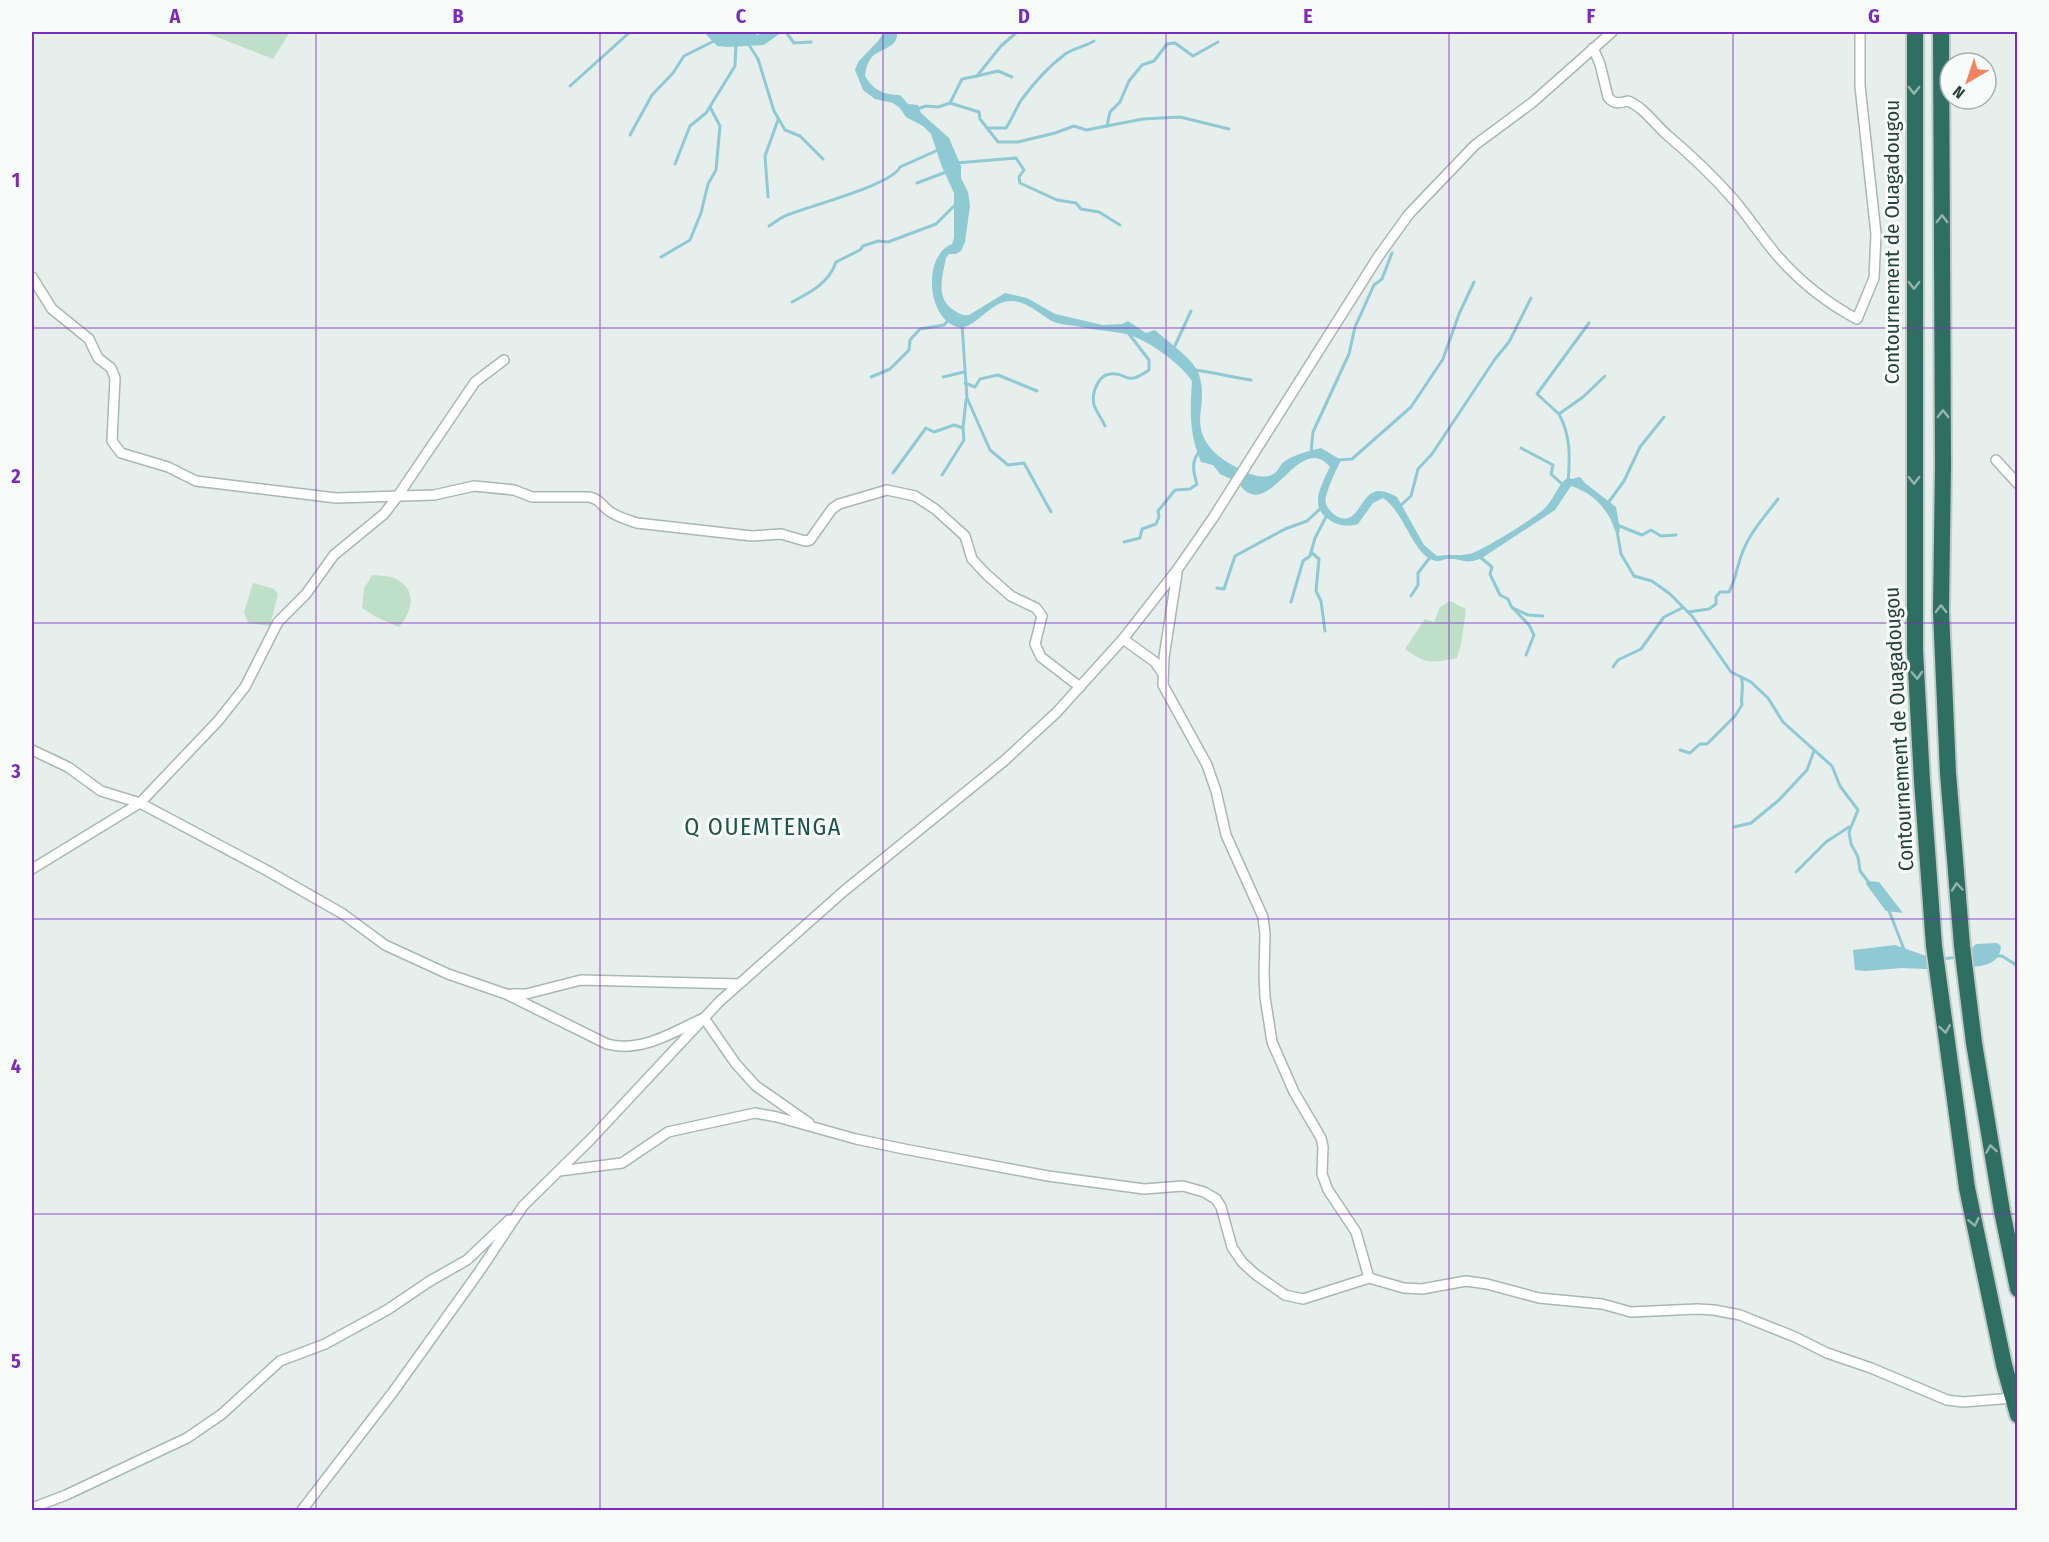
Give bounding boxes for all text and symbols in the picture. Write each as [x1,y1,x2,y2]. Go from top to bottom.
text: A [169,4,182,28]
text: B [452,4,464,28]
text: C [736,4,747,28]
text: D [1018,4,1030,28]
text: E [1303,4,1313,28]
text: F [1587,4,1596,28]
text: G [1868,4,1880,28]
north arrow [1938,51,1998,111]
text: N [1949,82,1969,103]
one-way arrow [1908,85,1920,94]
street label: Contournement de Ouagadougou [1879,100,1905,384]
text: 1 [12,168,20,192]
one-way arrow [1936,214,1948,223]
one-way arrow [1908,280,1920,289]
one-way arrow [1937,409,1949,418]
text: 2 [10,464,21,488]
one-way arrow [1908,475,1921,484]
street label: Contournement de Ouagadougou [1879,586,1919,872]
one-way arrow [1935,604,1947,613]
one-way arrow [1910,670,1923,679]
text: 3 [10,759,21,783]
district label: Q OUEMTENGA [684,813,842,841]
one-way arrow [1951,883,1964,892]
one-way arrow [1938,1024,1950,1033]
text: 4 [11,1054,21,1078]
one-way arrow [1986,1145,1998,1154]
one-way arrow [1967,1216,1980,1226]
text: 5 [11,1349,21,1373]

